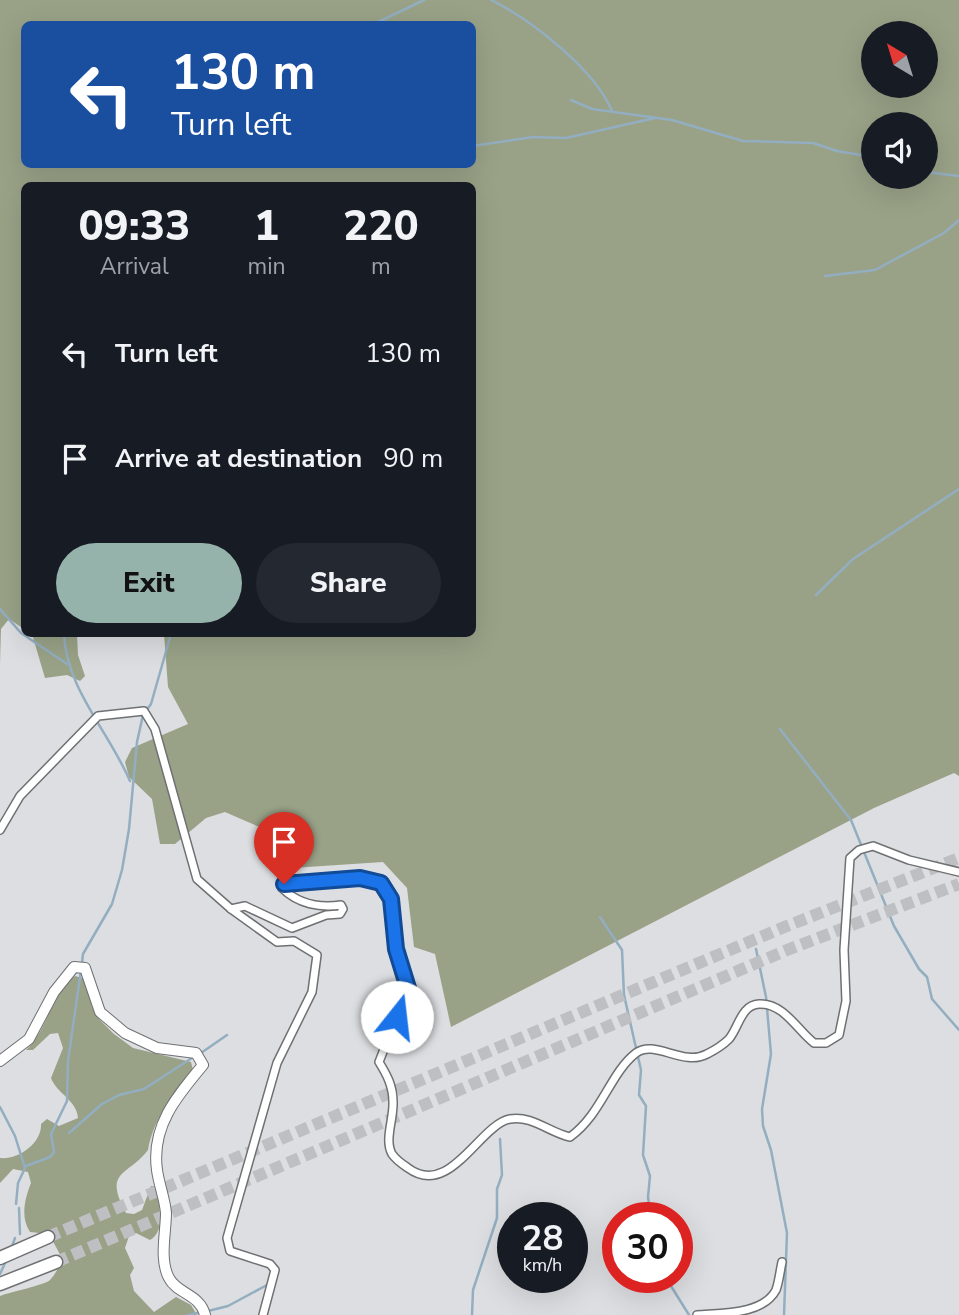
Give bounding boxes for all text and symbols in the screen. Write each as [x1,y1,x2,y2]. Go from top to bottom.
north arrow [861,21,938,98]
map controls [861,21,938,189]
text: 130 m [171,39,315,106]
icon: left [56,49,147,140]
text: Turn left [171,103,291,146]
button: sound [861,112,938,189]
text: 09:33 [78,198,190,255]
text: 1 [254,198,279,255]
text: 220 [343,198,419,255]
text: Arrival [100,251,169,282]
text: min [248,251,286,282]
text: m [371,251,391,282]
icon: left [56,335,94,373]
text: Turn left [115,336,218,371]
text: 130 m [365,336,441,371]
icon: arrive [56,440,94,478]
text: Arrive at destination [115,441,362,476]
text: 90 m [383,441,443,476]
button: Exit [56,543,242,623]
button: Share [256,543,441,623]
pin [254,812,314,884]
icon: arrive [265,823,303,861]
position arrow [360,980,434,1054]
speed limit sign: 30 [602,1202,693,1293]
text: 28 [521,1215,564,1262]
text: km/h [523,1253,562,1277]

